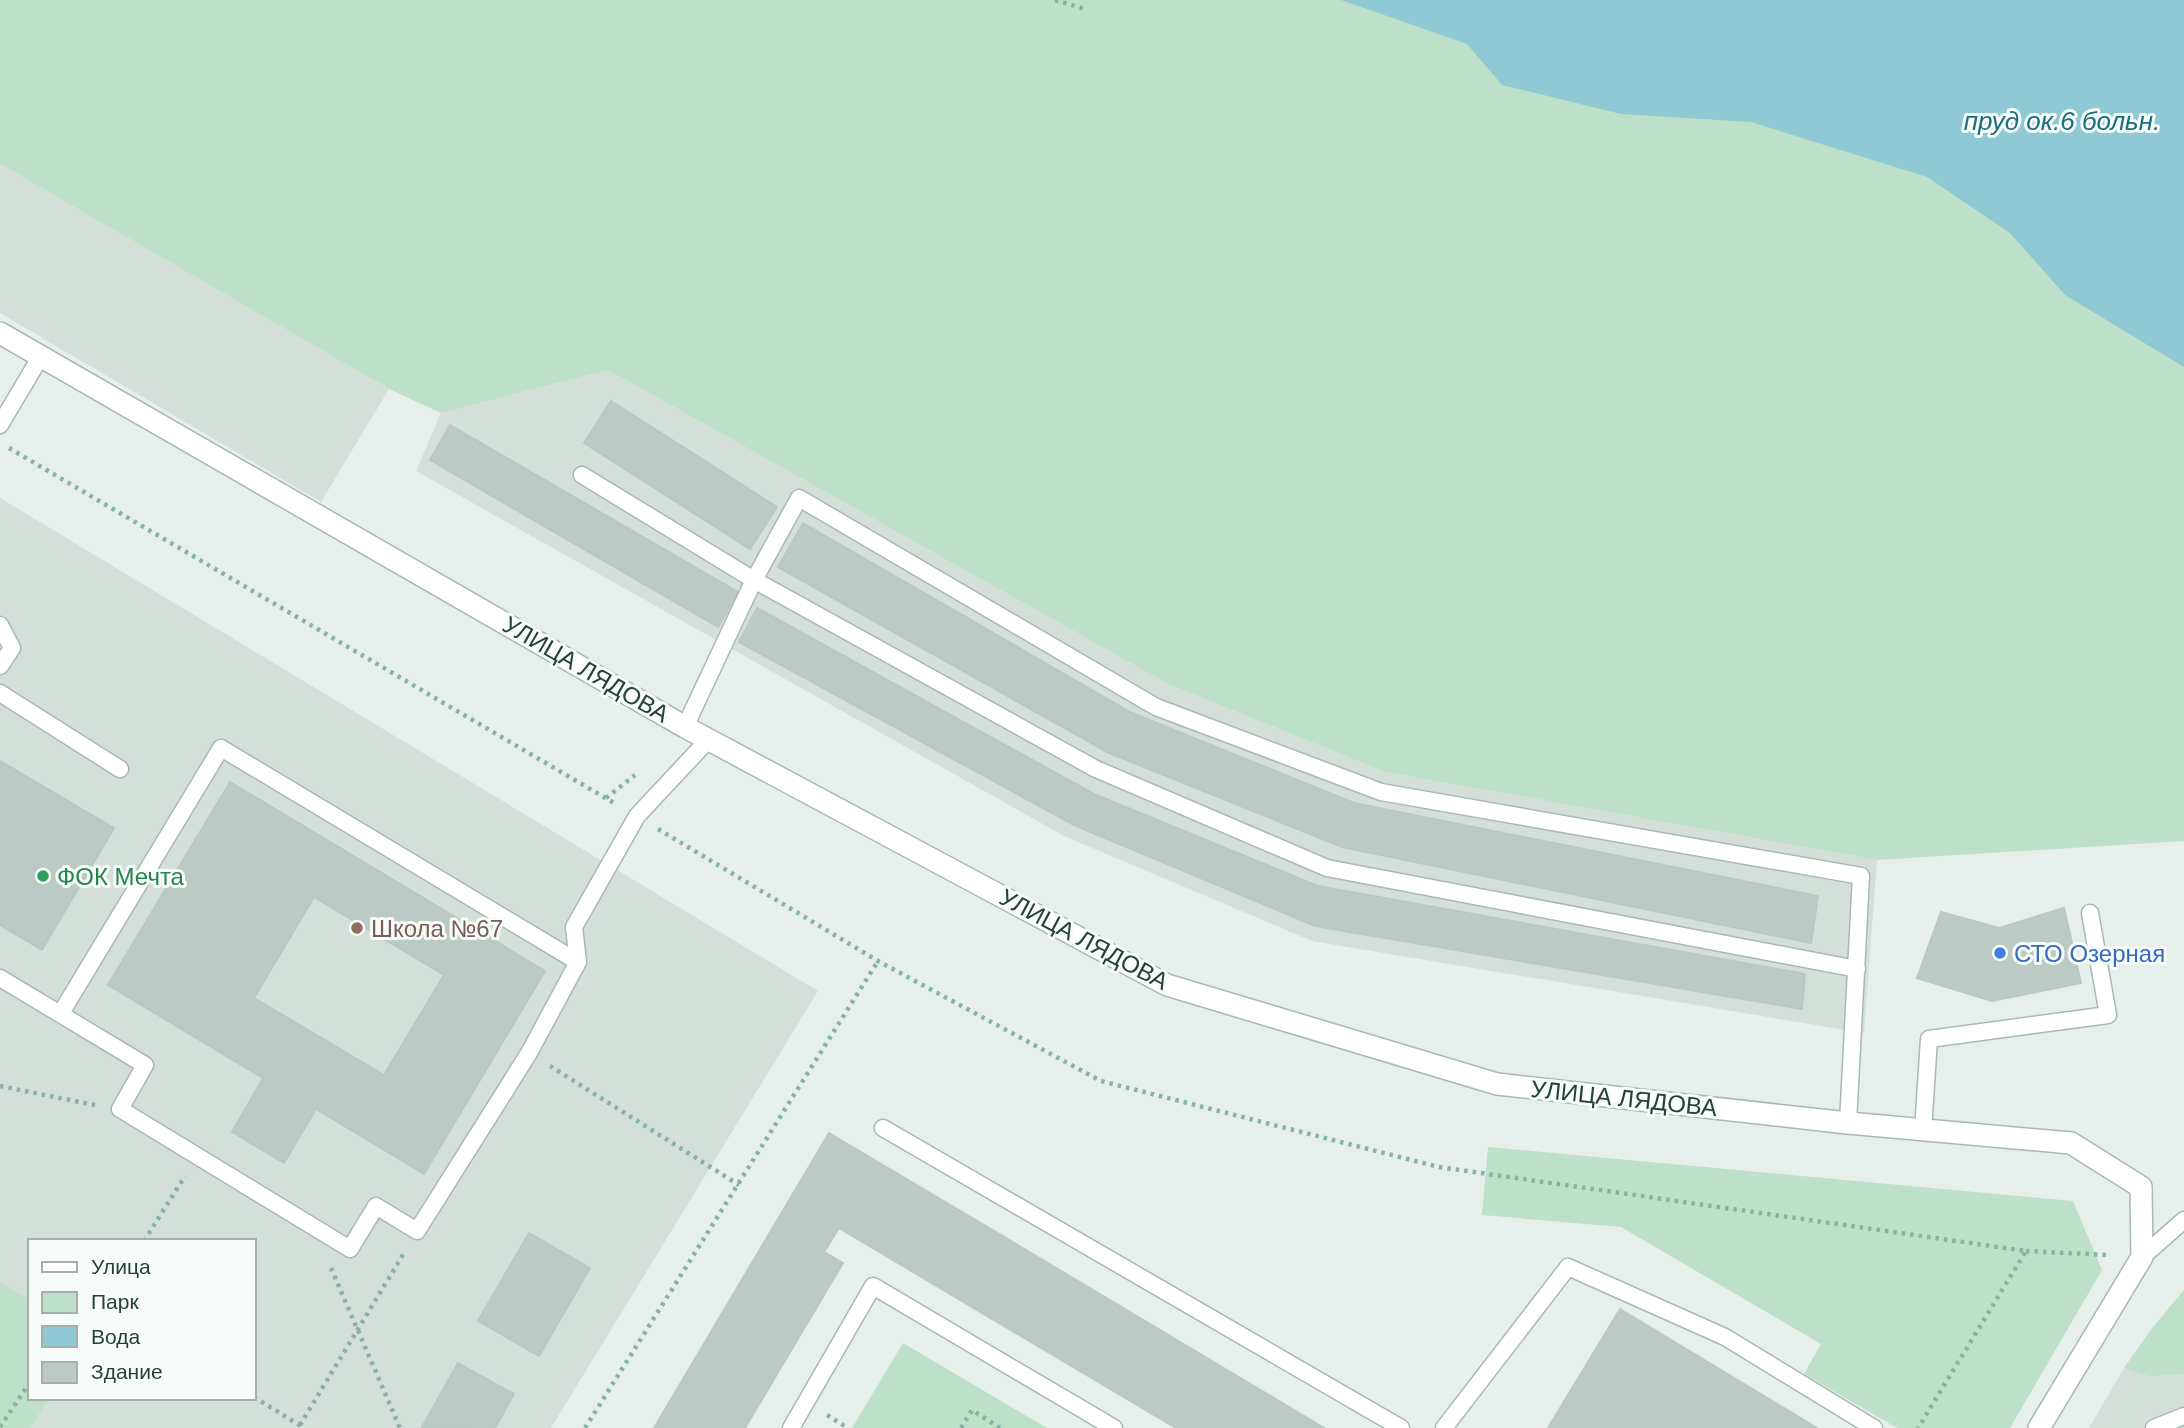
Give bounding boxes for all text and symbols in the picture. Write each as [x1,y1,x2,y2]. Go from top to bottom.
water label: пруд ок.6 больн. [1964,106,2160,136]
street label: УЛИЦА ЛЯДОВА [498,611,674,727]
place label: ФОК Мечта [57,863,185,890]
marker: ФОК Мечта [35,868,51,884]
street label: УЛИЦА ЛЯДОВА [995,883,1173,995]
place label: Школа №67 [371,915,503,942]
marker: Школа №67 [349,920,365,936]
place label: СТО Озерная [2014,940,2165,967]
marker: СТО Озерная [1992,945,2008,961]
street label: УЛИЦА ЛЯДОВА [1530,1075,1718,1121]
legend [28,1239,256,1400]
text: Улица [91,1255,151,1278]
text: Парк [91,1290,139,1313]
text: Вода [91,1325,140,1348]
text: Здание [91,1360,163,1383]

